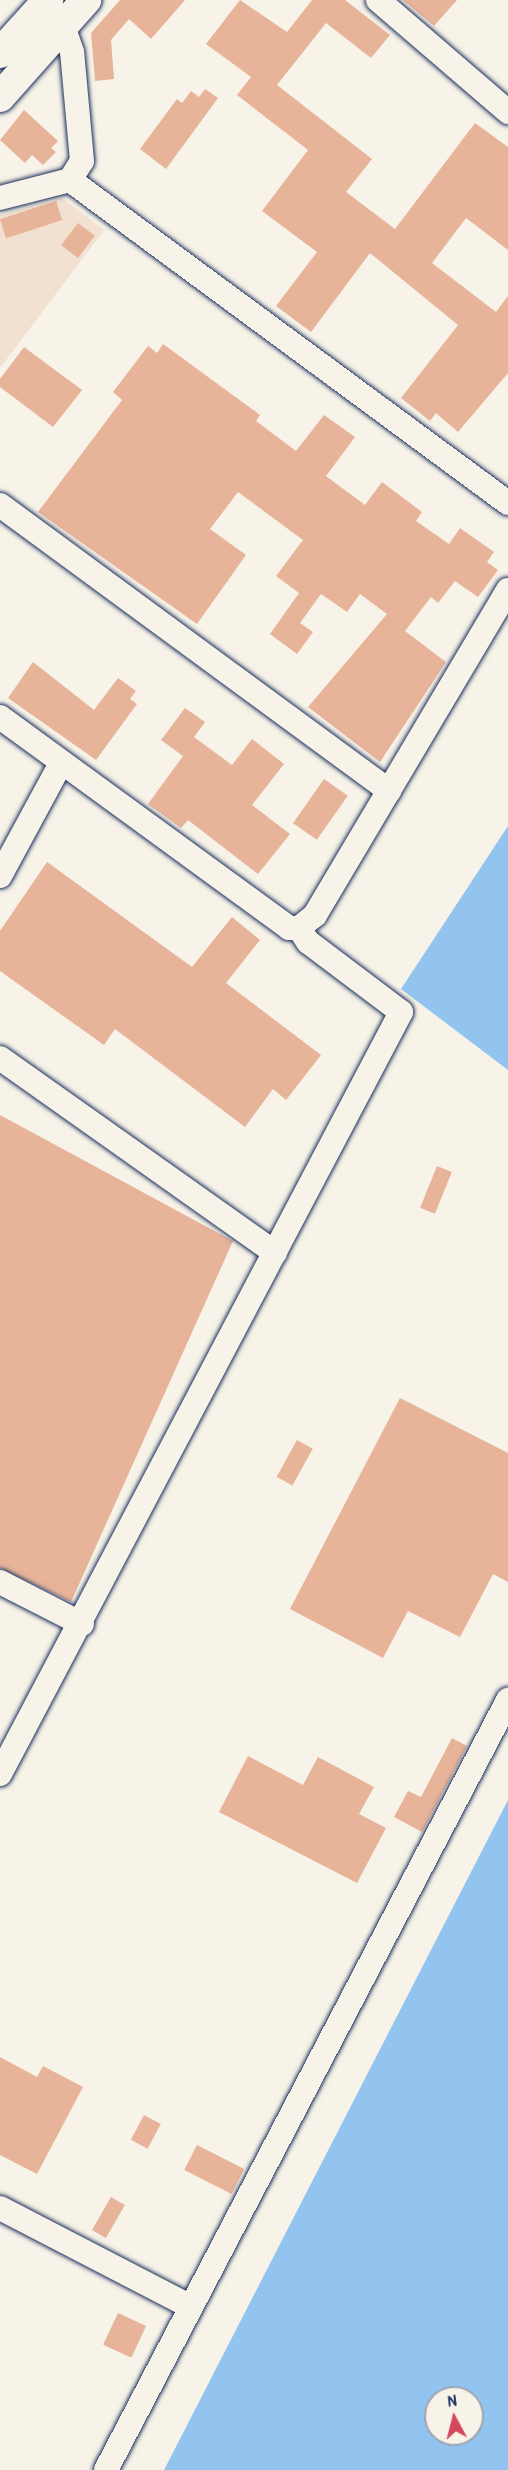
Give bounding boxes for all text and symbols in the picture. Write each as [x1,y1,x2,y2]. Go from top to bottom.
north arrow [424,2386,484,2446]
text: N [446,2389,458,2412]

